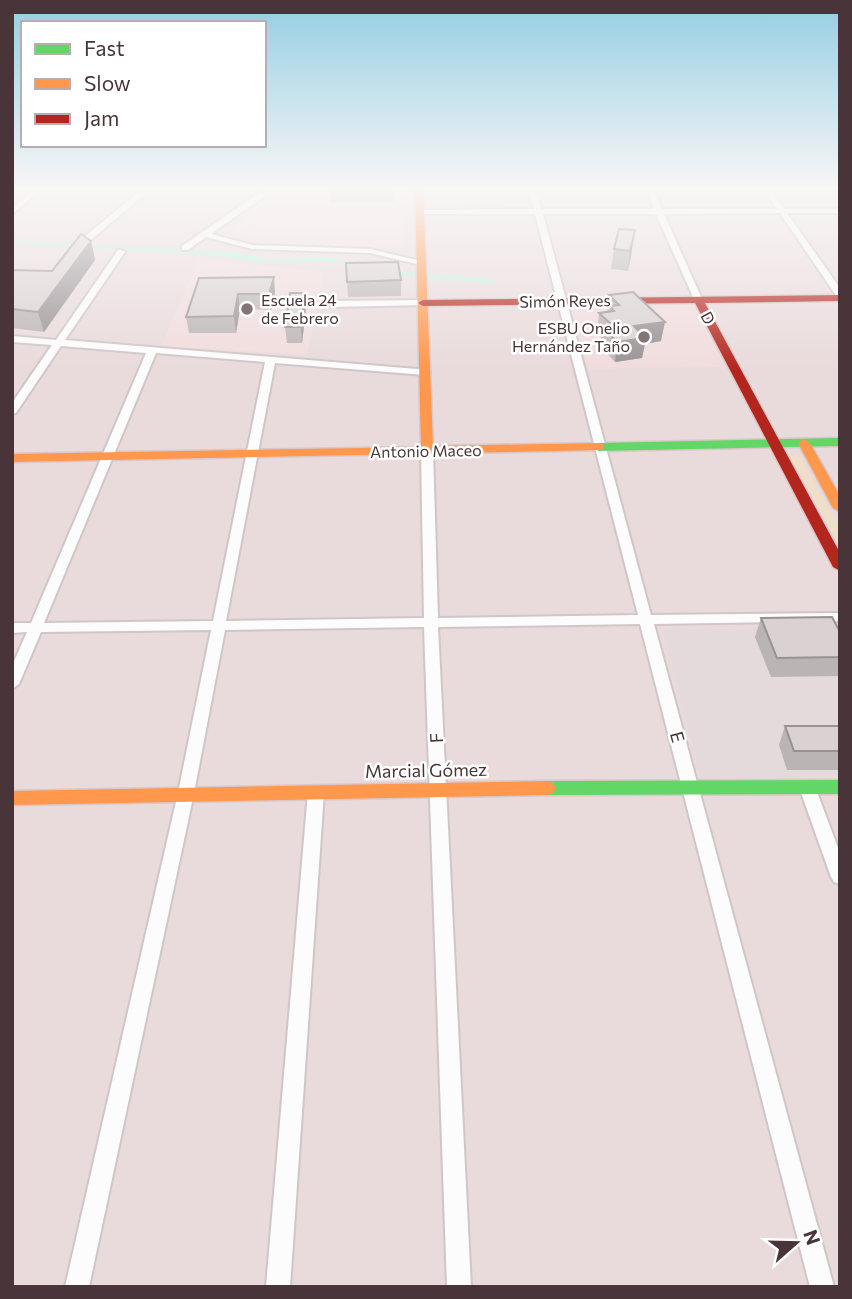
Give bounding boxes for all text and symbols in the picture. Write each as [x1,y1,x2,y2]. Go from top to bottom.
legend [21,21,266,147]
text: Fast [84,35,125,60]
text: Slow [84,70,131,95]
text: Jam [84,105,119,130]
place label: Escuela 24 de Febrero [261,290,339,327]
street label: Simón Reyes [519,290,611,311]
marker: Escuela 24 de Febrero [239,301,255,317]
street label: D [697,308,720,327]
place label: ESBU Onelio Hernández Taño [512,318,630,355]
marker: ESBU Onelio Hernández Taño [636,329,652,345]
street label: Antonio Maceo [370,440,482,461]
street label: E [666,729,690,745]
street label: F [425,732,447,744]
street label: Marcial Gómez [365,758,487,782]
north arrow [761,1208,831,1278]
text: N [799,1226,826,1248]

